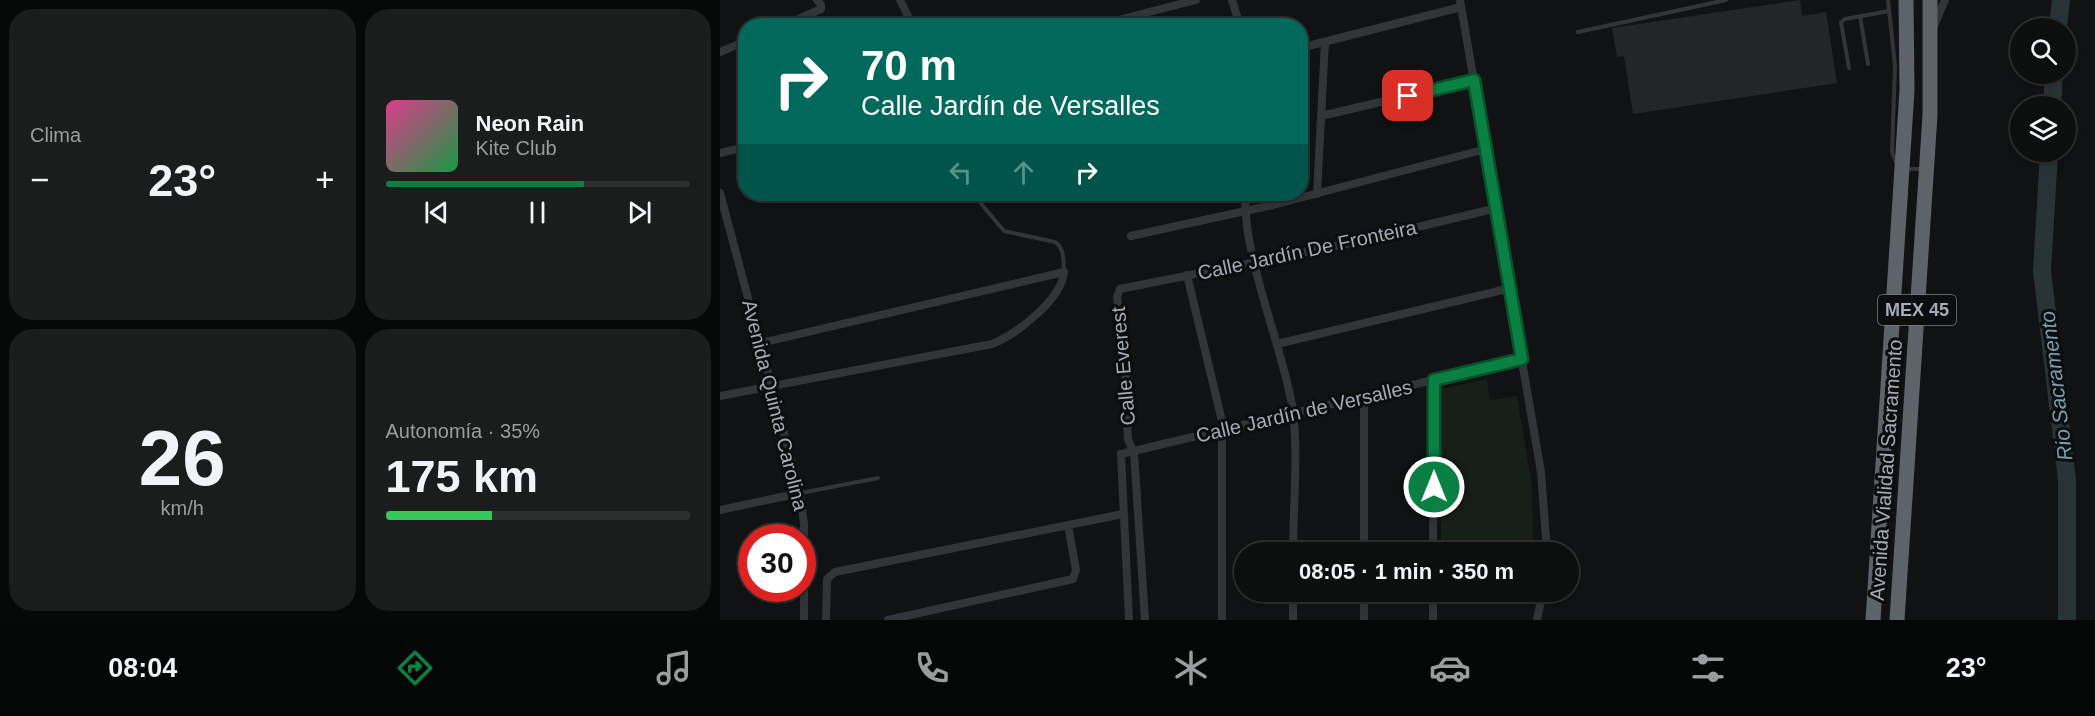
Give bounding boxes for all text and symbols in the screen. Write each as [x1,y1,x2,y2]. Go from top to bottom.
map controls [2010,18,2076,162]
button: search [2010,18,2076,84]
icon: right [762,42,840,120]
text: 70 m [861,42,957,89]
pin [1382,70,1433,121]
icon: arrive [1391,79,1424,112]
text: Calle Jardín de Versalles [861,91,1160,121]
button: layers [2010,96,2076,162]
text: Neon Rain [476,111,584,136]
text: Clima [30,124,81,146]
text: Kite Club [476,137,557,159]
text: 23° [148,155,216,206]
icon: left [944,156,977,189]
icon: ahead [1007,156,1040,189]
icon: right [1070,156,1103,189]
text: − [30,161,49,198]
text: + [315,161,335,198]
icon: previous [420,196,453,229]
icon: pause [521,196,554,229]
icon: next [623,196,656,229]
street label: Calle Jardín De Fronteira [1195,216,1419,284]
road number: MEX 45 [1878,295,1956,325]
street label: Avenida Quinta Carolina [738,297,812,514]
street label: Calle Everest [1107,305,1139,426]
water label: Rio Sacramento [2035,310,2077,462]
street label: Avenida Vialidad Sacramento [1866,339,1906,601]
street label: Calle Jardín de Versalles [1194,375,1414,447]
text: 26 [139,414,226,502]
text: Autonomía · 35% [386,420,540,442]
text: 175 km [386,451,538,502]
position arrow [1402,455,1466,519]
text: km/h [161,497,204,519]
speed limit sign: 30 [738,524,816,602]
text: 08:05 · 1 min · 350 m [1299,559,1514,584]
icon: directions [394,647,436,689]
icon: music [653,647,695,689]
icon: phone [911,647,953,689]
icon: climate [1170,647,1212,689]
icon: car [1429,647,1471,689]
icon: filters [1687,647,1729,689]
text: 08:04 [108,653,177,683]
text: 23° [1946,653,1987,683]

